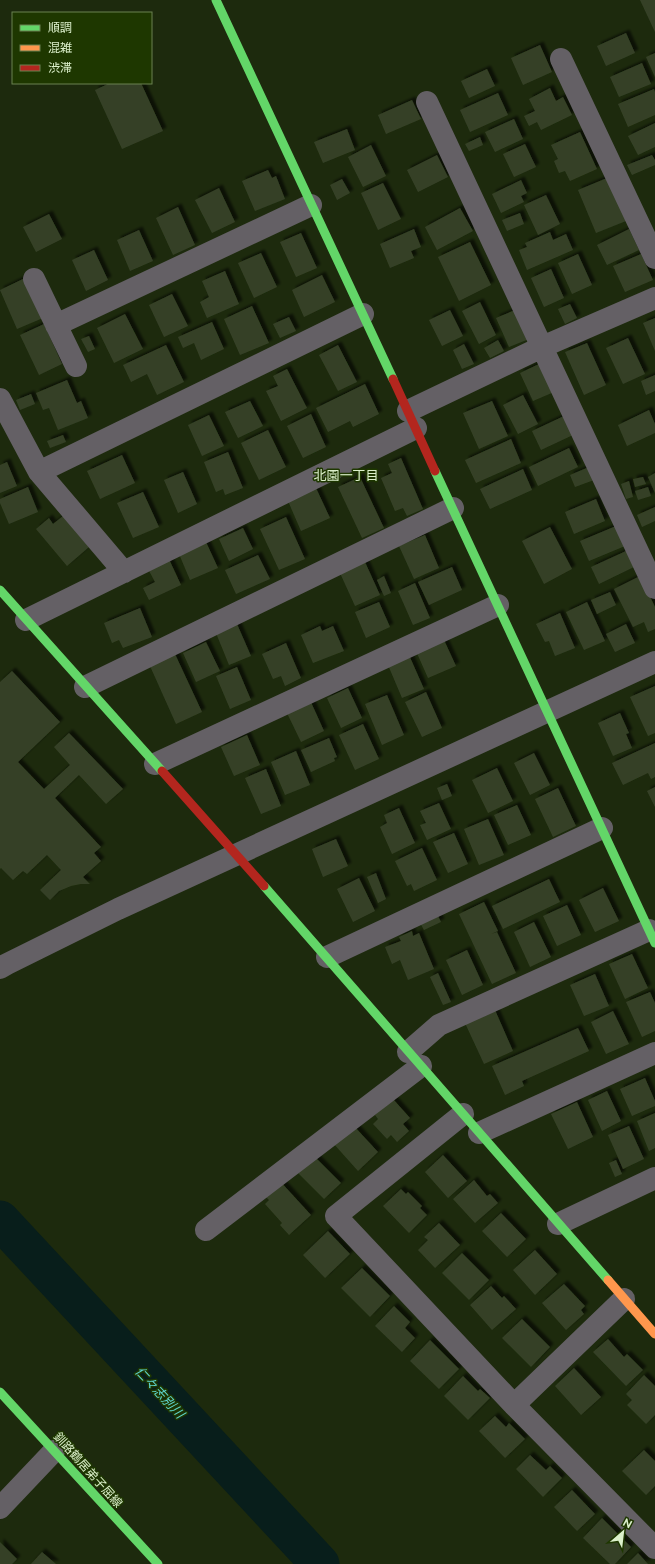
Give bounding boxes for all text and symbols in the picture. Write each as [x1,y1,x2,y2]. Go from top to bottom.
legend [12,12,152,84]
text: 順調 [48,21,72,35]
text: 混雑 [48,41,72,55]
text: 渋滞 [48,61,72,75]
district label: 北園一丁目 [313,468,379,483]
water label: 仁々志別川 [132,1363,189,1423]
street label: 釧路鶴居弟子屈線 [51,1430,125,1510]
north arrow [603,1512,643,1552]
text: N [621,1516,634,1531]

